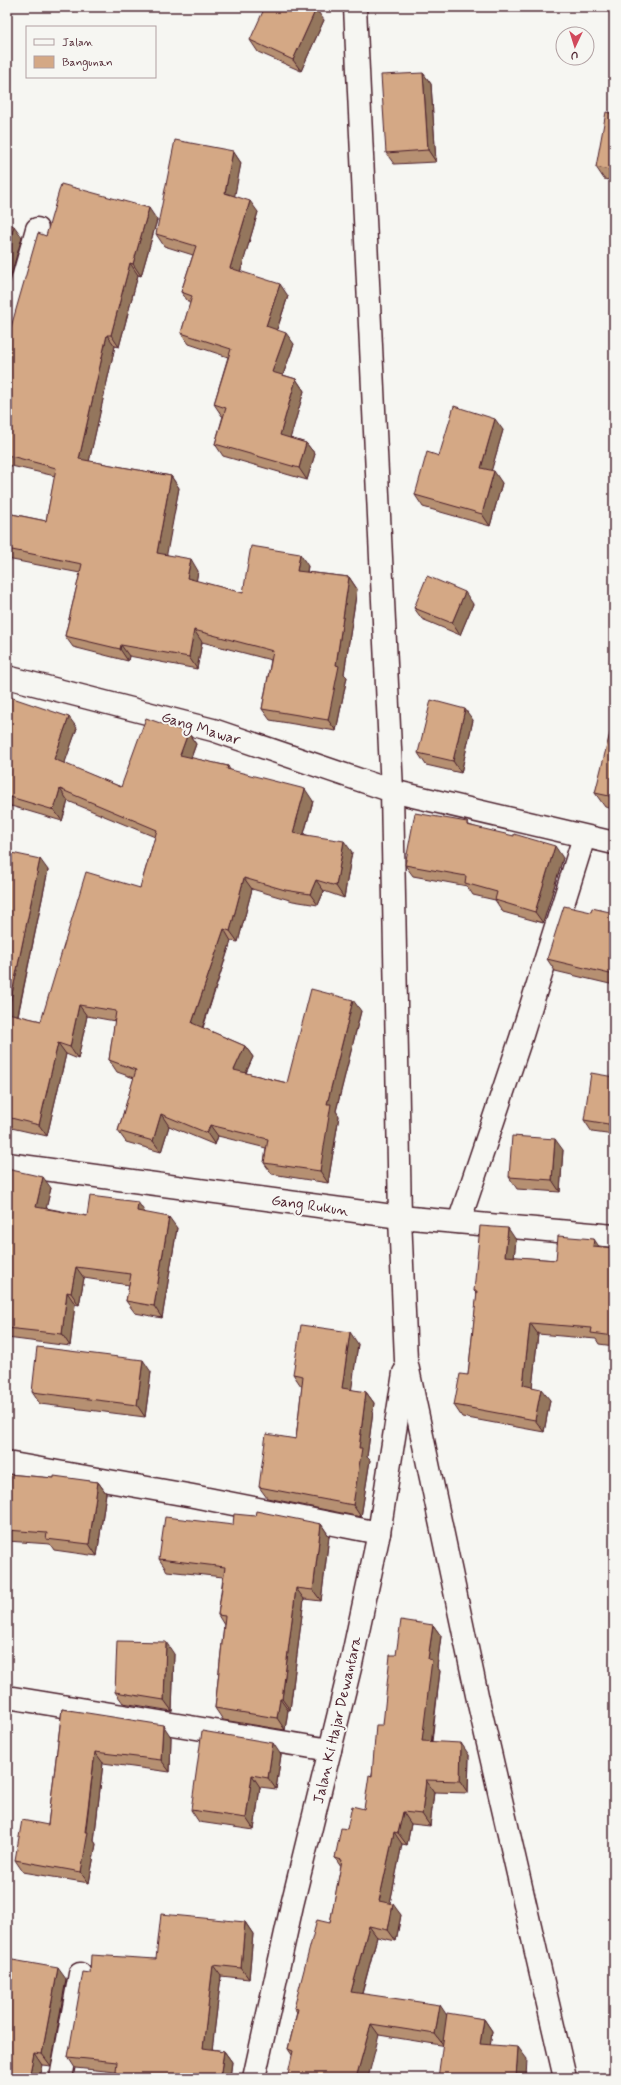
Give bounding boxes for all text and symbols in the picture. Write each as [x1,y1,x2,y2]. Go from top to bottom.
legend [26,26,156,78]
north arrow [555,26,595,66]
text: Jalan [62,35,94,51]
text: U [570,48,578,62]
text: Bangunan [62,55,113,71]
street label: Gang Mawar [158,707,243,751]
street label: Gang Rukun [270,1191,350,1222]
street label: Jalan Ki Hajar Dewantara [309,1634,367,1806]

